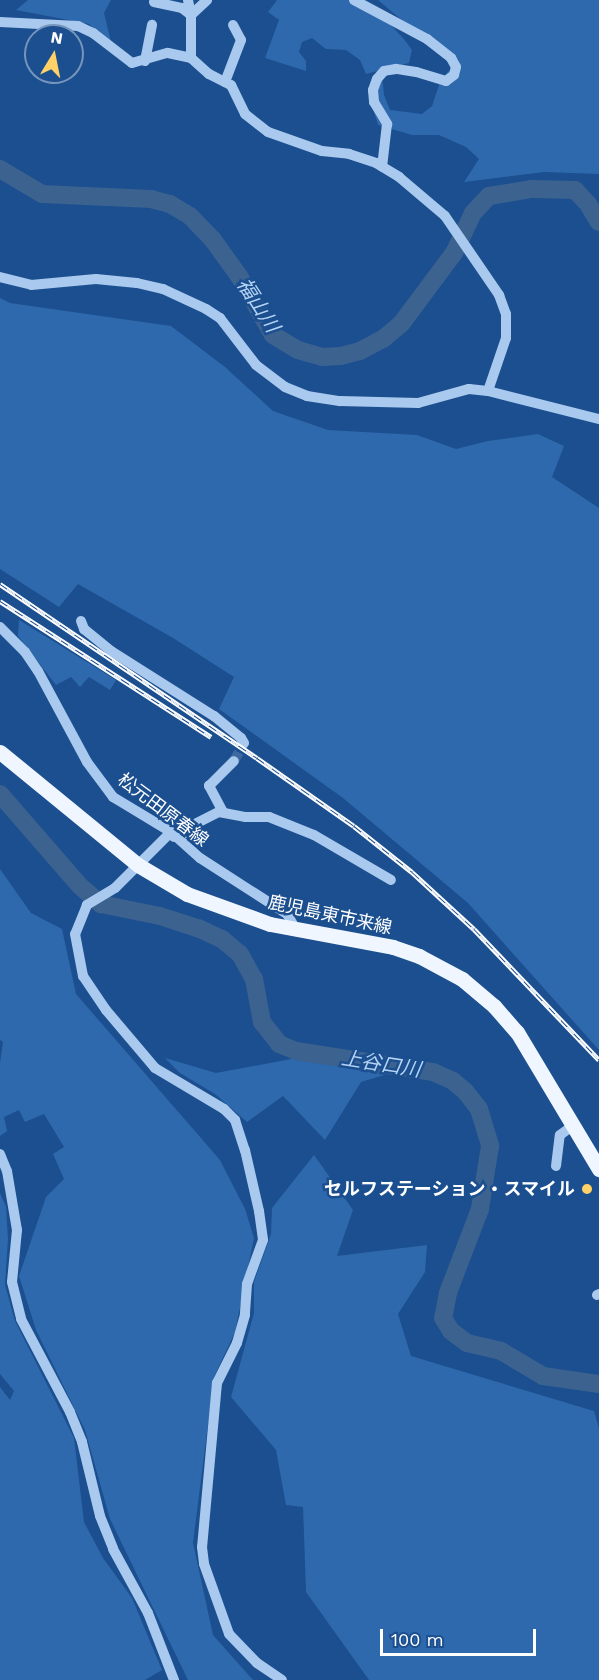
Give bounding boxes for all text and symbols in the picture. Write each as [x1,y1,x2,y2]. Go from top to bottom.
north arrow [24,24,84,84]
text: N [49,27,64,48]
water label: 福山川 [232,273,284,337]
street label: 松元田原春線 [113,769,213,851]
street label: 鹿児島東市来線 [266,891,394,939]
water label: 上谷口川 [340,1046,422,1082]
place label: セルフステーション・スマイル [323,1178,575,1200]
marker: セルフステーション・スマイル [580,1182,594,1196]
scale bar [383,1617,539,1655]
text: 100 m [391,1629,444,1650]

